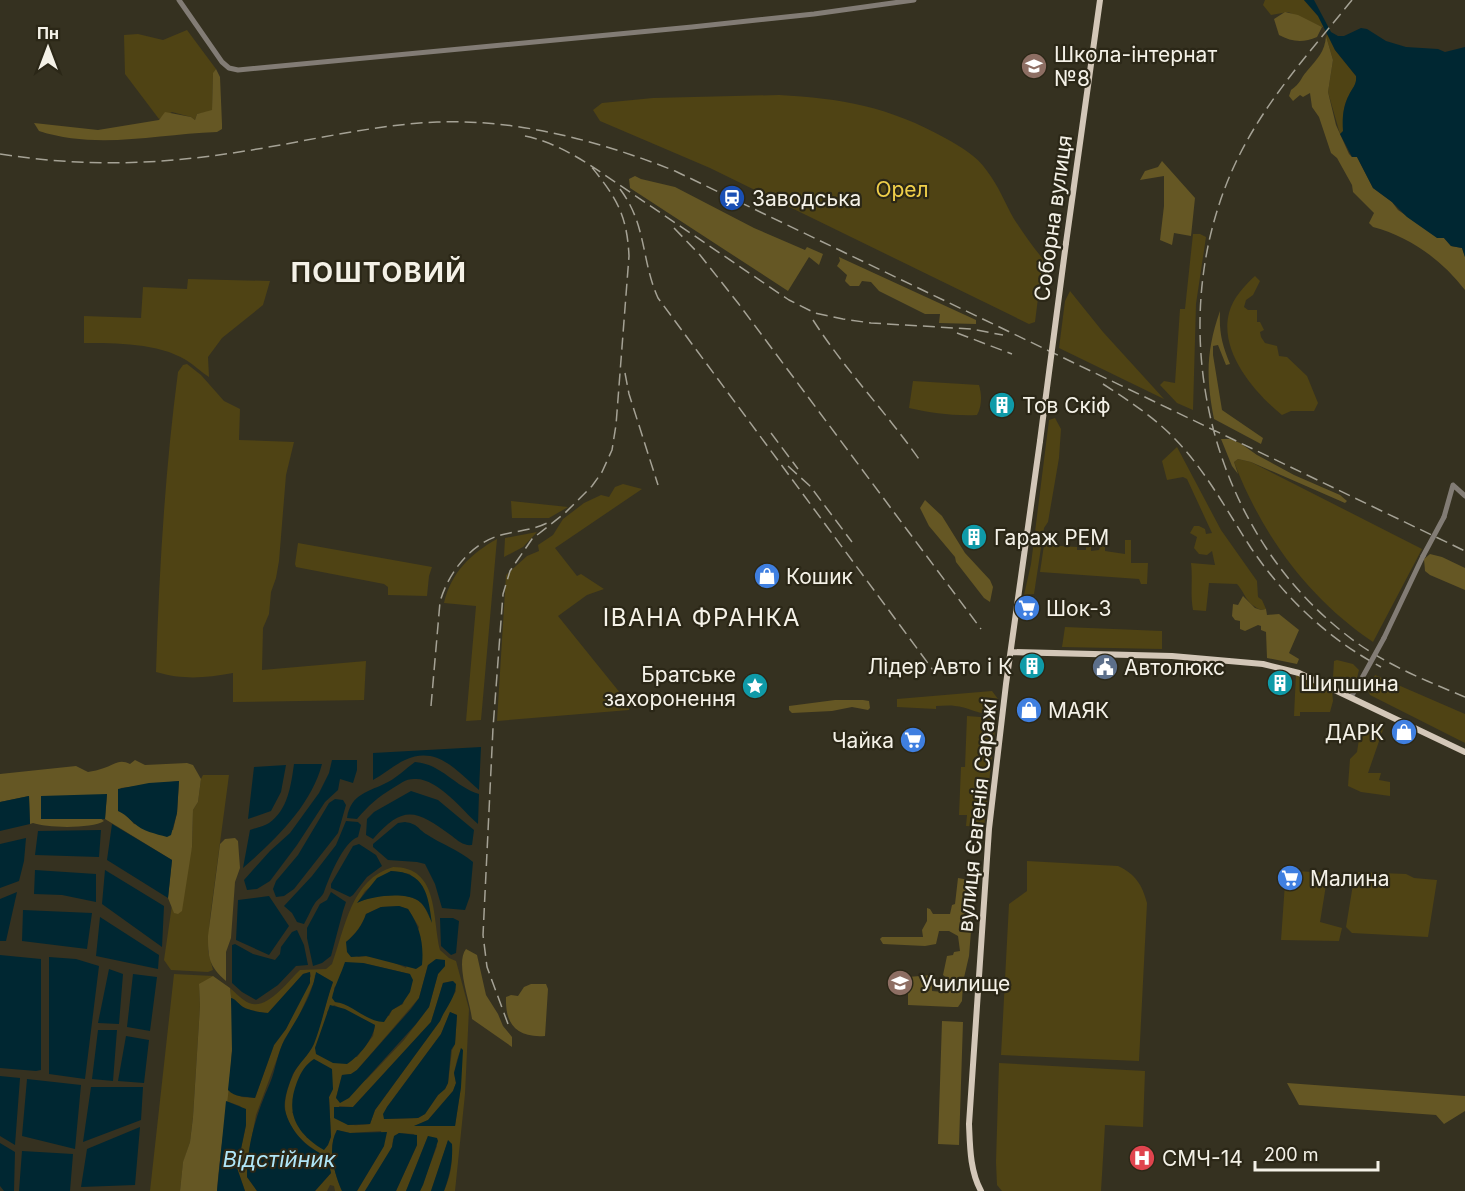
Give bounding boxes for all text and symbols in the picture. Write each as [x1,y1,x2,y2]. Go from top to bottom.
north arrow [18,18,78,78]
text: Пн [37,23,59,43]
place label: Школа-інтернат №8 [1054,42,1217,91]
school or university icon: Школа-інтернат №8 [1019,51,1049,81]
street label: Соборна вулиця [1029,133,1077,303]
park label: Орел [875,177,929,202]
station icon: Заводська [717,183,747,213]
place label: Заводська [752,186,861,211]
district label: ПОШТОВИЙ [291,256,467,289]
building icon: Тов Скіф [987,390,1017,420]
place label: Тов Скіф [1022,393,1111,418]
building icon: Гараж РЕМ [959,522,989,552]
place label: Гараж РЕМ [994,525,1109,550]
shop icon: Кошик [752,561,782,591]
place label: Кошик [786,564,854,589]
supermarket icon: Шок-3 [1012,593,1042,623]
place label: Шок-3 [1046,596,1112,621]
district label: ІВАНА ФРАНКА [603,603,801,632]
building icon: Лідер Авто і К [1017,651,1047,681]
public building icon: Автолюкс [1090,652,1120,682]
place label: Лідер Авто і К [868,654,1012,679]
place label: Автолюкс [1124,655,1225,680]
place label: Братське захоронення [604,662,736,711]
building icon: Шипшина [1265,668,1295,698]
place icon: Братське захоронення [740,671,770,701]
place label: Шипшина [1300,671,1399,696]
shop icon: МАЯК [1014,695,1044,725]
street label: вулиця Євгенія Саражі [952,697,1002,933]
place label: МАЯК [1048,698,1109,723]
shop icon: ДАРК [1389,717,1419,747]
place label: ДАРК [1325,720,1384,745]
supermarket icon: Чайка [898,725,928,755]
place label: Чайка [832,728,894,753]
supermarket icon: Малина [1275,863,1305,893]
place label: Малина [1310,866,1389,891]
school or university icon: Училище [885,968,915,998]
place label: Училище [920,971,1010,996]
scale bar [1255,1134,1378,1172]
hospital icon: СМЧ-14 [1127,1143,1157,1173]
text: 200 m [1264,1144,1319,1165]
water label: Відстійник [222,1146,337,1172]
place label: СМЧ-14 [1162,1146,1243,1171]

